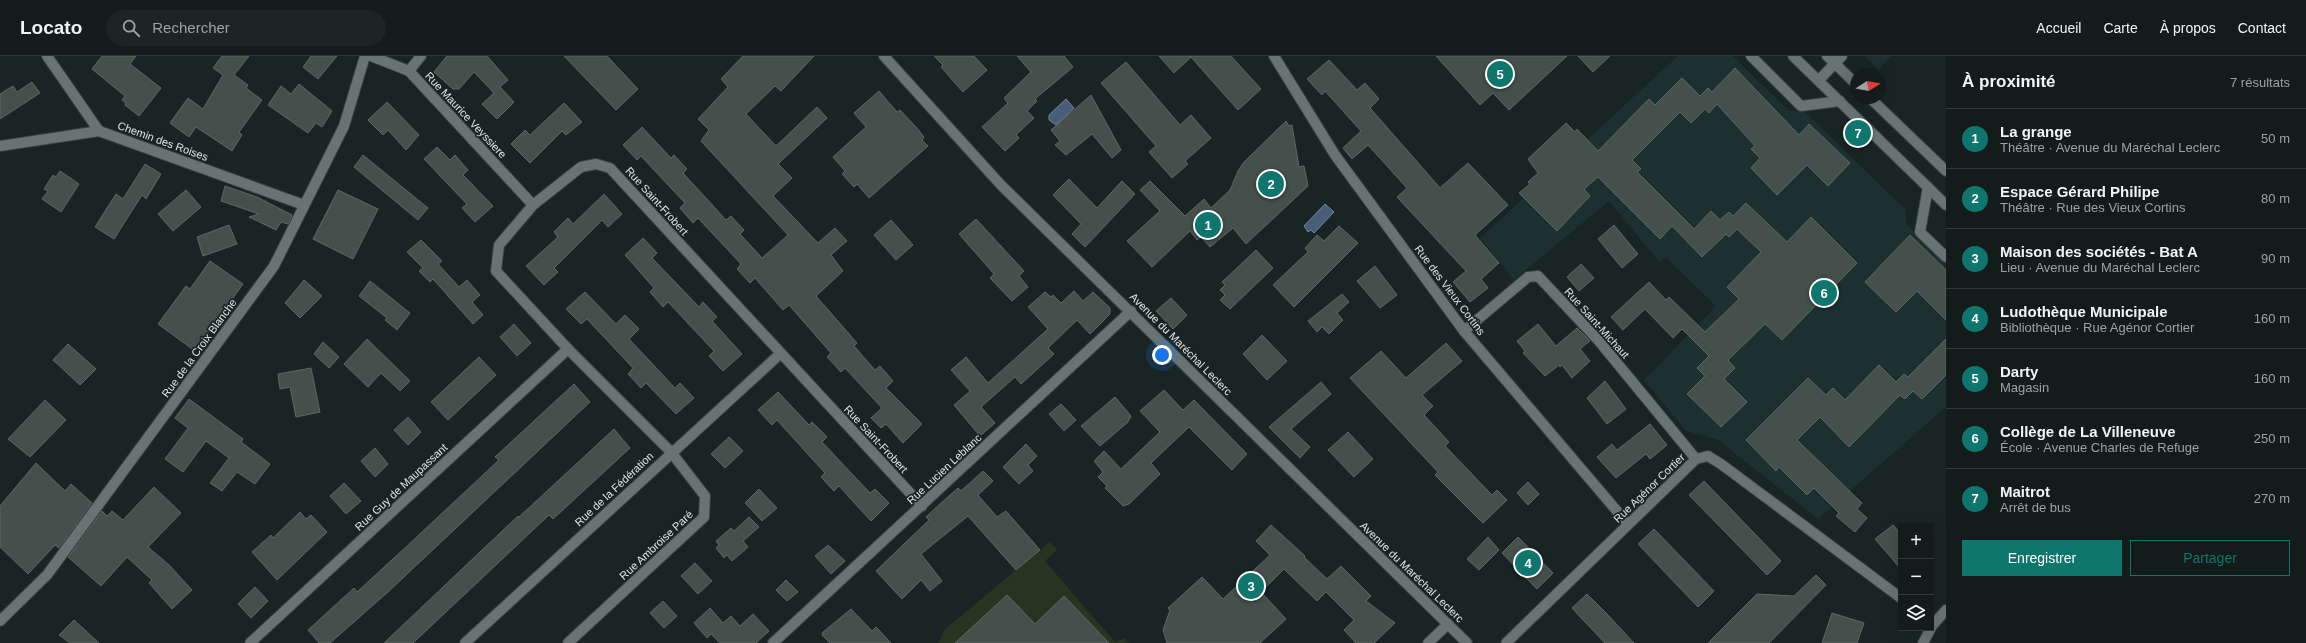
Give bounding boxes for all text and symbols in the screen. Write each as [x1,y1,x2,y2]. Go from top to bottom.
search box [106,10,386,46]
text: Locato [20,17,82,38]
icon: search [120,17,142,39]
text: Rechercher [152,19,230,36]
text: Accueil [2036,20,2081,36]
text: Carte [2103,20,2138,36]
text: À propos [2160,20,2216,36]
text: Contact [2238,20,2286,36]
pin: 5 [1487,59,1513,89]
north arrow [1850,68,1886,104]
street label: Rue Maurice Veyssiere [423,70,509,160]
text: À proximité [1962,72,2056,91]
text: 7 résultats [2230,75,2290,90]
pin: 7 [1845,118,1871,148]
street label: Chemin des Roises [116,119,210,163]
text: La grange [2000,123,2072,140]
text: 1 [1971,131,1979,146]
text: 50 m [2261,131,2290,146]
text: Théâtre · Avenue du Maréchal Leclerc [2000,140,2220,155]
street label: Rue Saint-Frobert [623,164,691,238]
pin: 2 [1258,169,1284,199]
text: Espace Gérard Philipe [2000,183,2159,200]
text: 2 [1971,191,1979,206]
text: 80 m [2261,191,2290,206]
text: Théâtre · Rue des Vieux Cortins [2000,200,2185,215]
pin: 1 [1195,210,1221,240]
street label: Rue des Vieux Cortins [1412,243,1488,338]
text: Maison des sociétés - Bat A [2000,243,2198,260]
text: 3 [1971,251,1979,266]
text: 90 m [2261,251,2290,266]
text: Lieu · Avenue du Maréchal Leclerc [2000,260,2200,275]
pin: 6 [1811,278,1837,308]
street label: Rue Saint-Michaut [1562,285,1632,361]
street label: Avenue du Maréchal Leclerc [1128,291,1235,398]
street label: Rue de la Croix Blanche [159,296,239,400]
text: Ludothèque Municipale [2000,303,2168,320]
text: 4 [1971,311,1979,326]
text: 160 m [2254,311,2290,326]
text: Bibliothèque · Rue Agénor Cortier [2000,320,2194,335]
your location [1152,345,1172,365]
text: Darty [2000,363,2038,380]
text: 5 [1971,371,1979,386]
text: 160 m [2254,371,2290,386]
text: Magasin [2000,380,2049,395]
street label: Rue Saint-Frobert [842,403,910,475]
text: Collège de La Villeneuve [2000,423,2176,440]
street label: Rue Lucien Leblanc [904,431,984,507]
text: 6 [1971,431,1979,446]
text: 250 m [2254,431,2290,446]
text: École · Avenue Charles de Refuge [2000,440,2199,455]
street label: Rue Guy de Maupassant [352,441,450,533]
street label: Rue de la Fédération [572,450,656,528]
street label: Rue Agénor Cortier [1611,451,1687,525]
text: Maitrot [2000,483,2050,500]
text: 7 [1971,491,1979,506]
text: 270 m [2254,491,2290,506]
text: Arrêt de bus [2000,500,2071,515]
street label: Rue Ambroise Paré [617,508,695,582]
street label: Avenue du Maréchal Leclerc [1358,519,1467,625]
map controls [1898,523,1934,631]
button: + [1898,523,1934,559]
button: Enregistrer [1962,540,2122,576]
button: Partager [2130,540,2290,576]
pin: 4 [1515,548,1541,578]
button: − [1898,559,1934,595]
pin: 3 [1238,571,1264,601]
button: layers [1898,595,1934,631]

